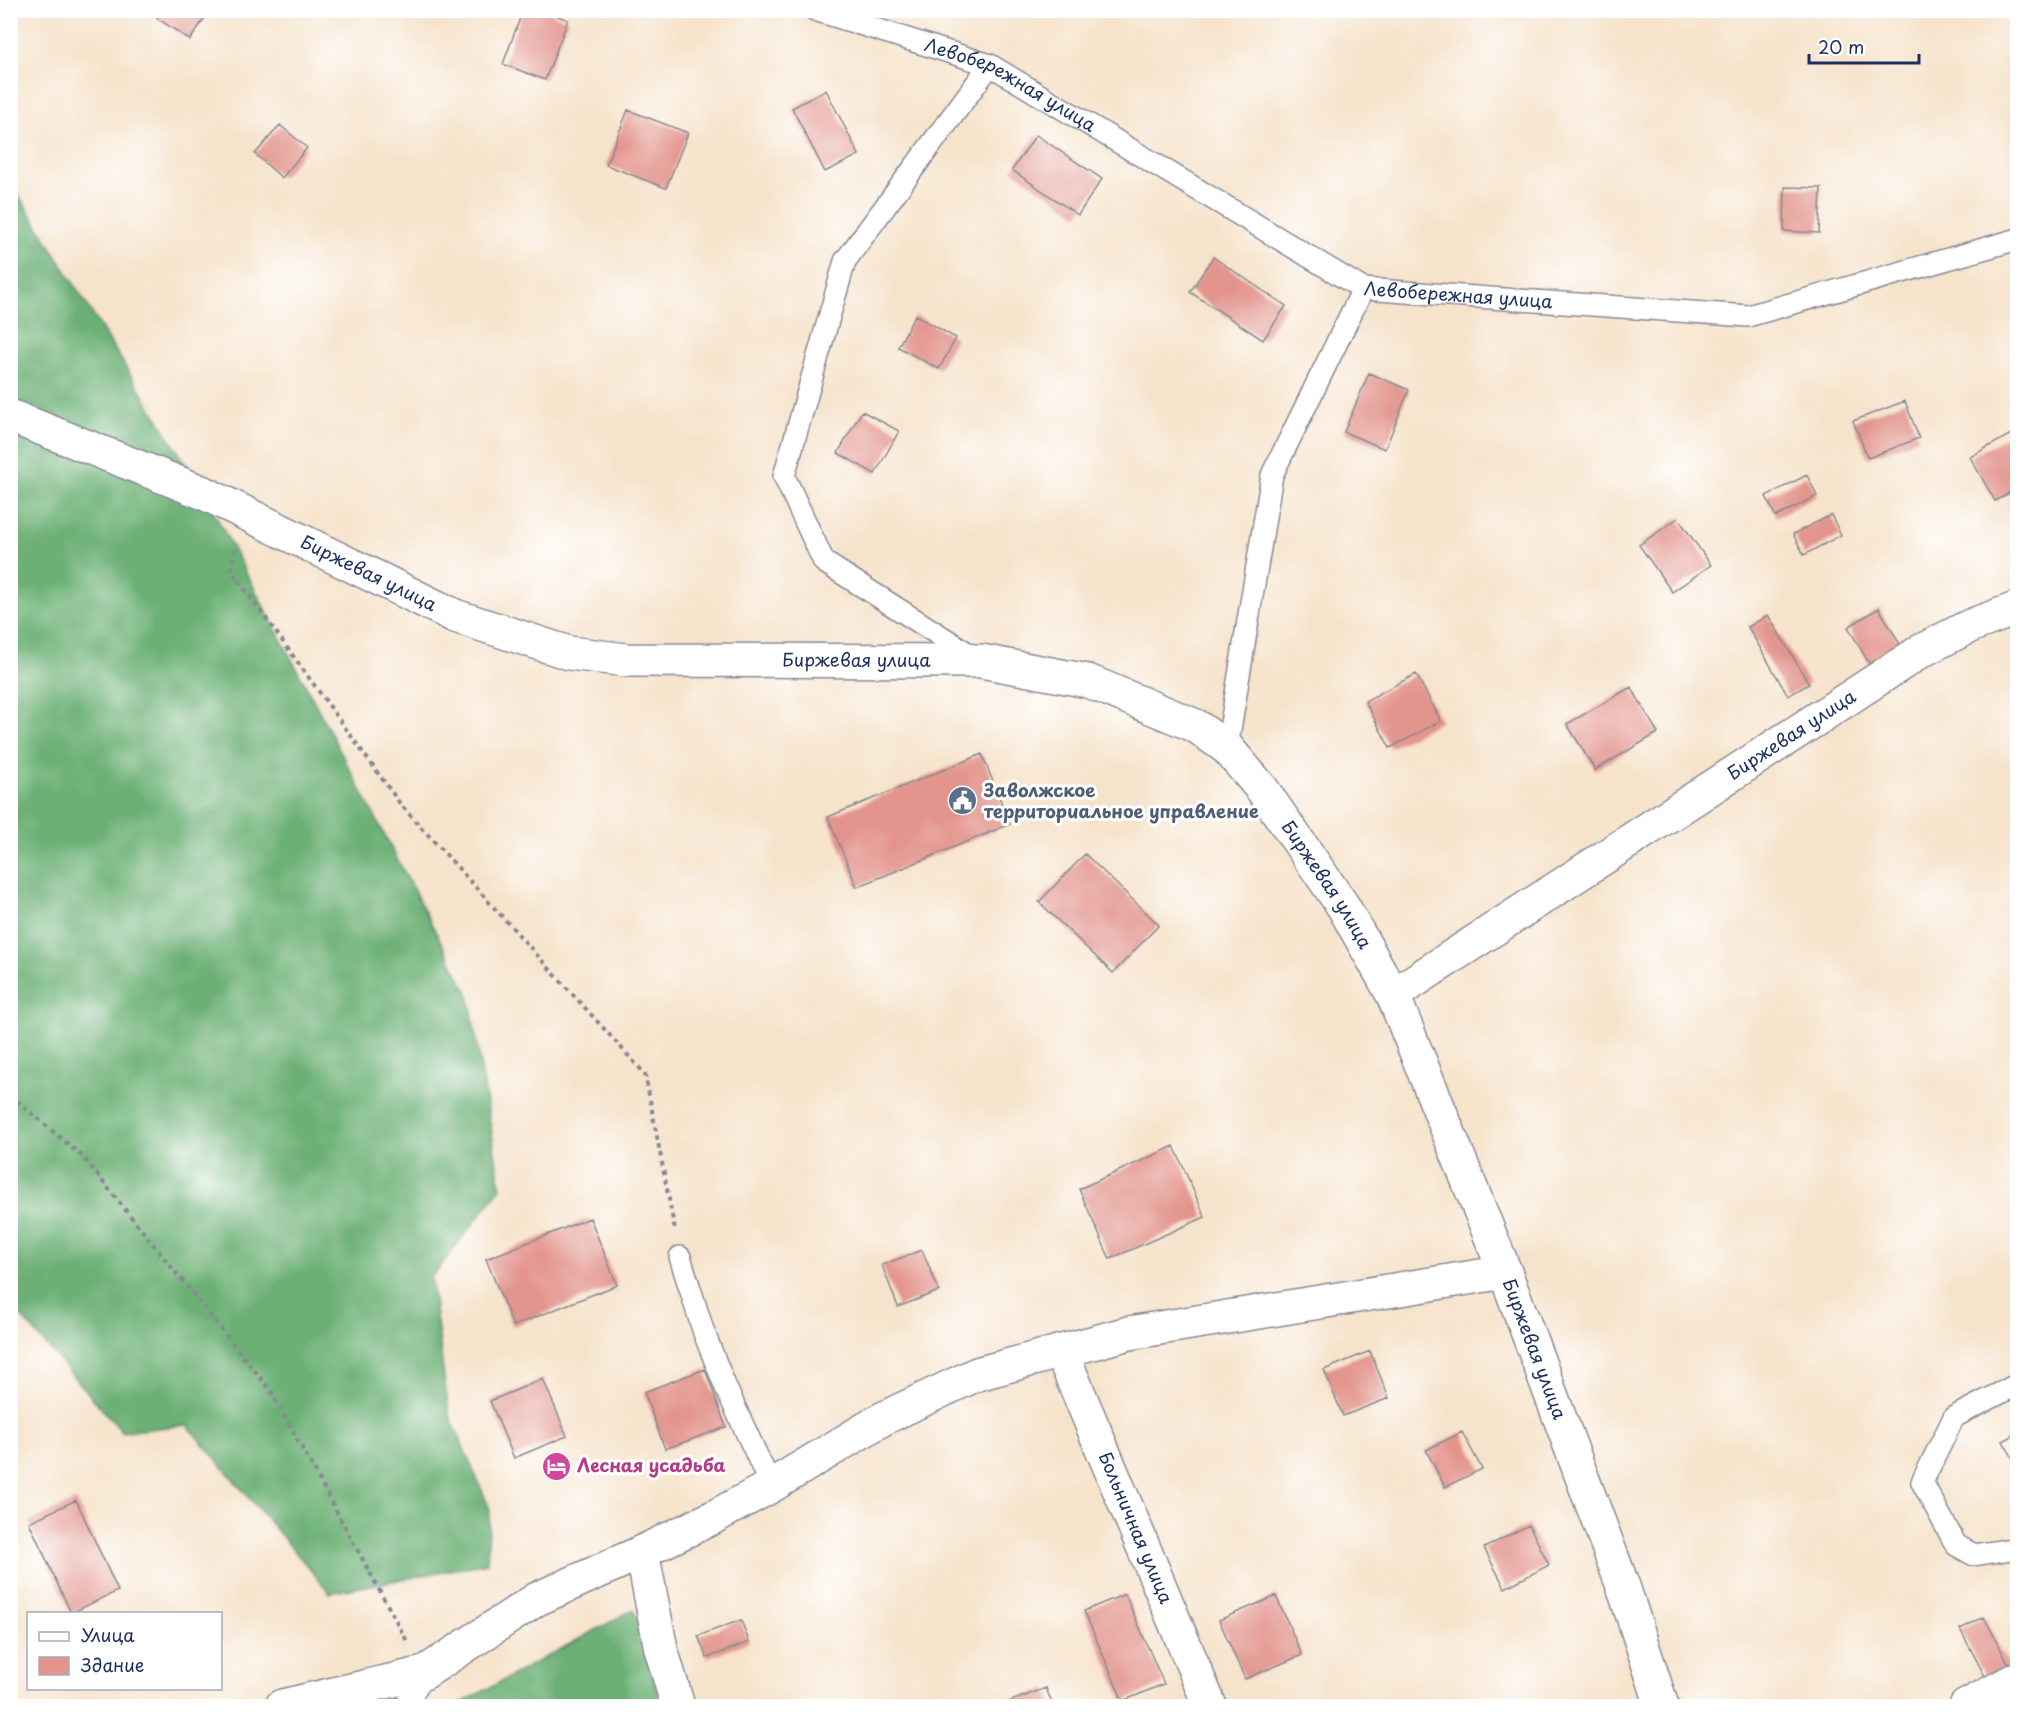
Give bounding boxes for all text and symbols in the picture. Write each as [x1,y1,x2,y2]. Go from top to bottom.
scale bar [1809,27,1918,65]
street label: Левобережная улица [922,30,1102,138]
text: 20 m [1818,33,1864,60]
street label: Левобережная улица [1363,274,1554,314]
street label: Биржевая улица [297,528,442,617]
street label: Биржевая улица [782,645,931,673]
street label: Биржевая улица [1722,682,1861,786]
place label: Заволжское территориальное управление [983,776,1259,824]
public building icon: Заволжское территориальное управление [947,785,979,817]
street label: Биржевая улица [1276,815,1380,954]
street label: Биржевая улица [1497,1275,1574,1424]
street label: Больничная улица [1093,1447,1181,1608]
hotel icon: Лесная усадьба [540,1450,572,1482]
place label: Лесная усадьба [577,1451,726,1478]
legend [27,1612,222,1690]
text: Улица [81,1621,135,1648]
text: Здание [81,1651,144,1678]

